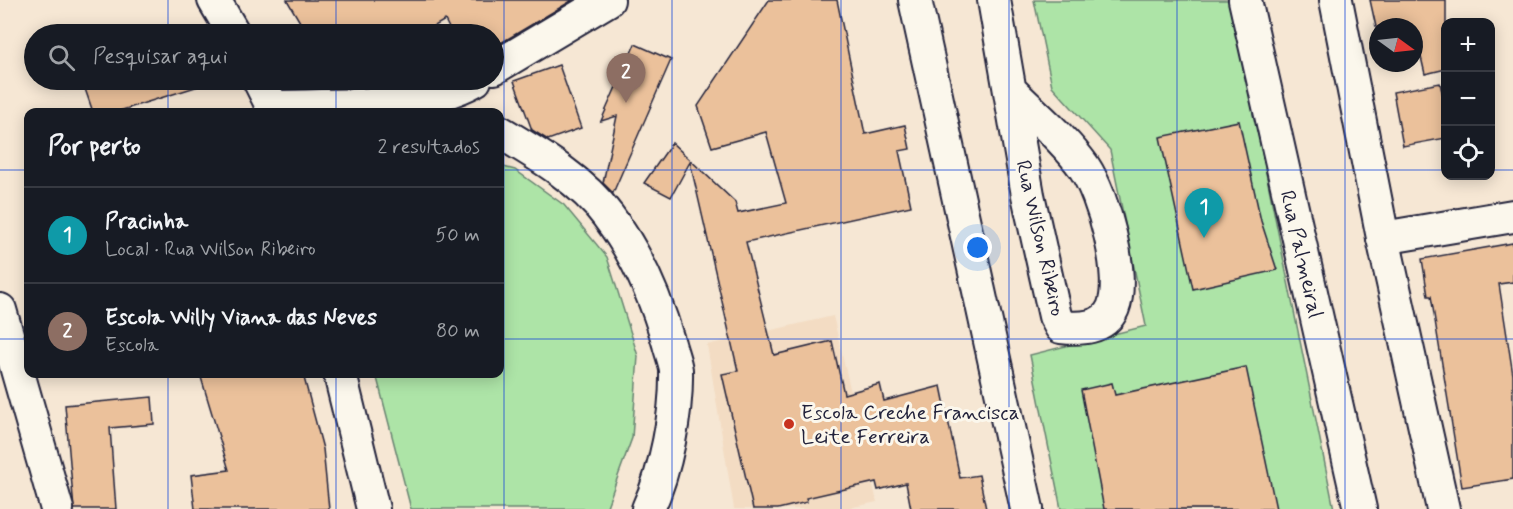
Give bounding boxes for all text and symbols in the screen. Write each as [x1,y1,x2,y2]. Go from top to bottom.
north arrow [1369,18,1423,72]
map controls [1441,18,1495,180]
button: + [1441,18,1495,72]
search box [24,24,504,90]
icon: search [45,41,78,74]
text: Pesquisar aqui [93,43,228,71]
pin: 2 [606,54,646,103]
button: − [1441,72,1495,126]
button: locate [1441,126,1495,180]
text: Por perto [48,130,141,164]
text: 2 resultados [377,134,480,161]
street label: Rua Wilson Ribeiro [1008,158,1072,319]
pin: 1 [1184,188,1224,238]
street label: Rua Palmeiral [1273,188,1329,321]
text: Pracinha [105,208,188,236]
text: 1 [63,222,72,249]
text: 50 m [435,222,480,249]
your location [963,233,992,262]
text: Local · Rua Wilson Ribeiro [105,236,316,263]
text: Escola Willy Viana das Neves [105,304,377,332]
text: 2 [63,318,72,345]
text: 80 m [436,318,480,345]
text: Escola [105,332,159,359]
place label: Escola Creche Francisca Leite Ferreira [801,399,1019,451]
marker: Escola Creche Francisca Leite Ferreira [782,417,796,431]

